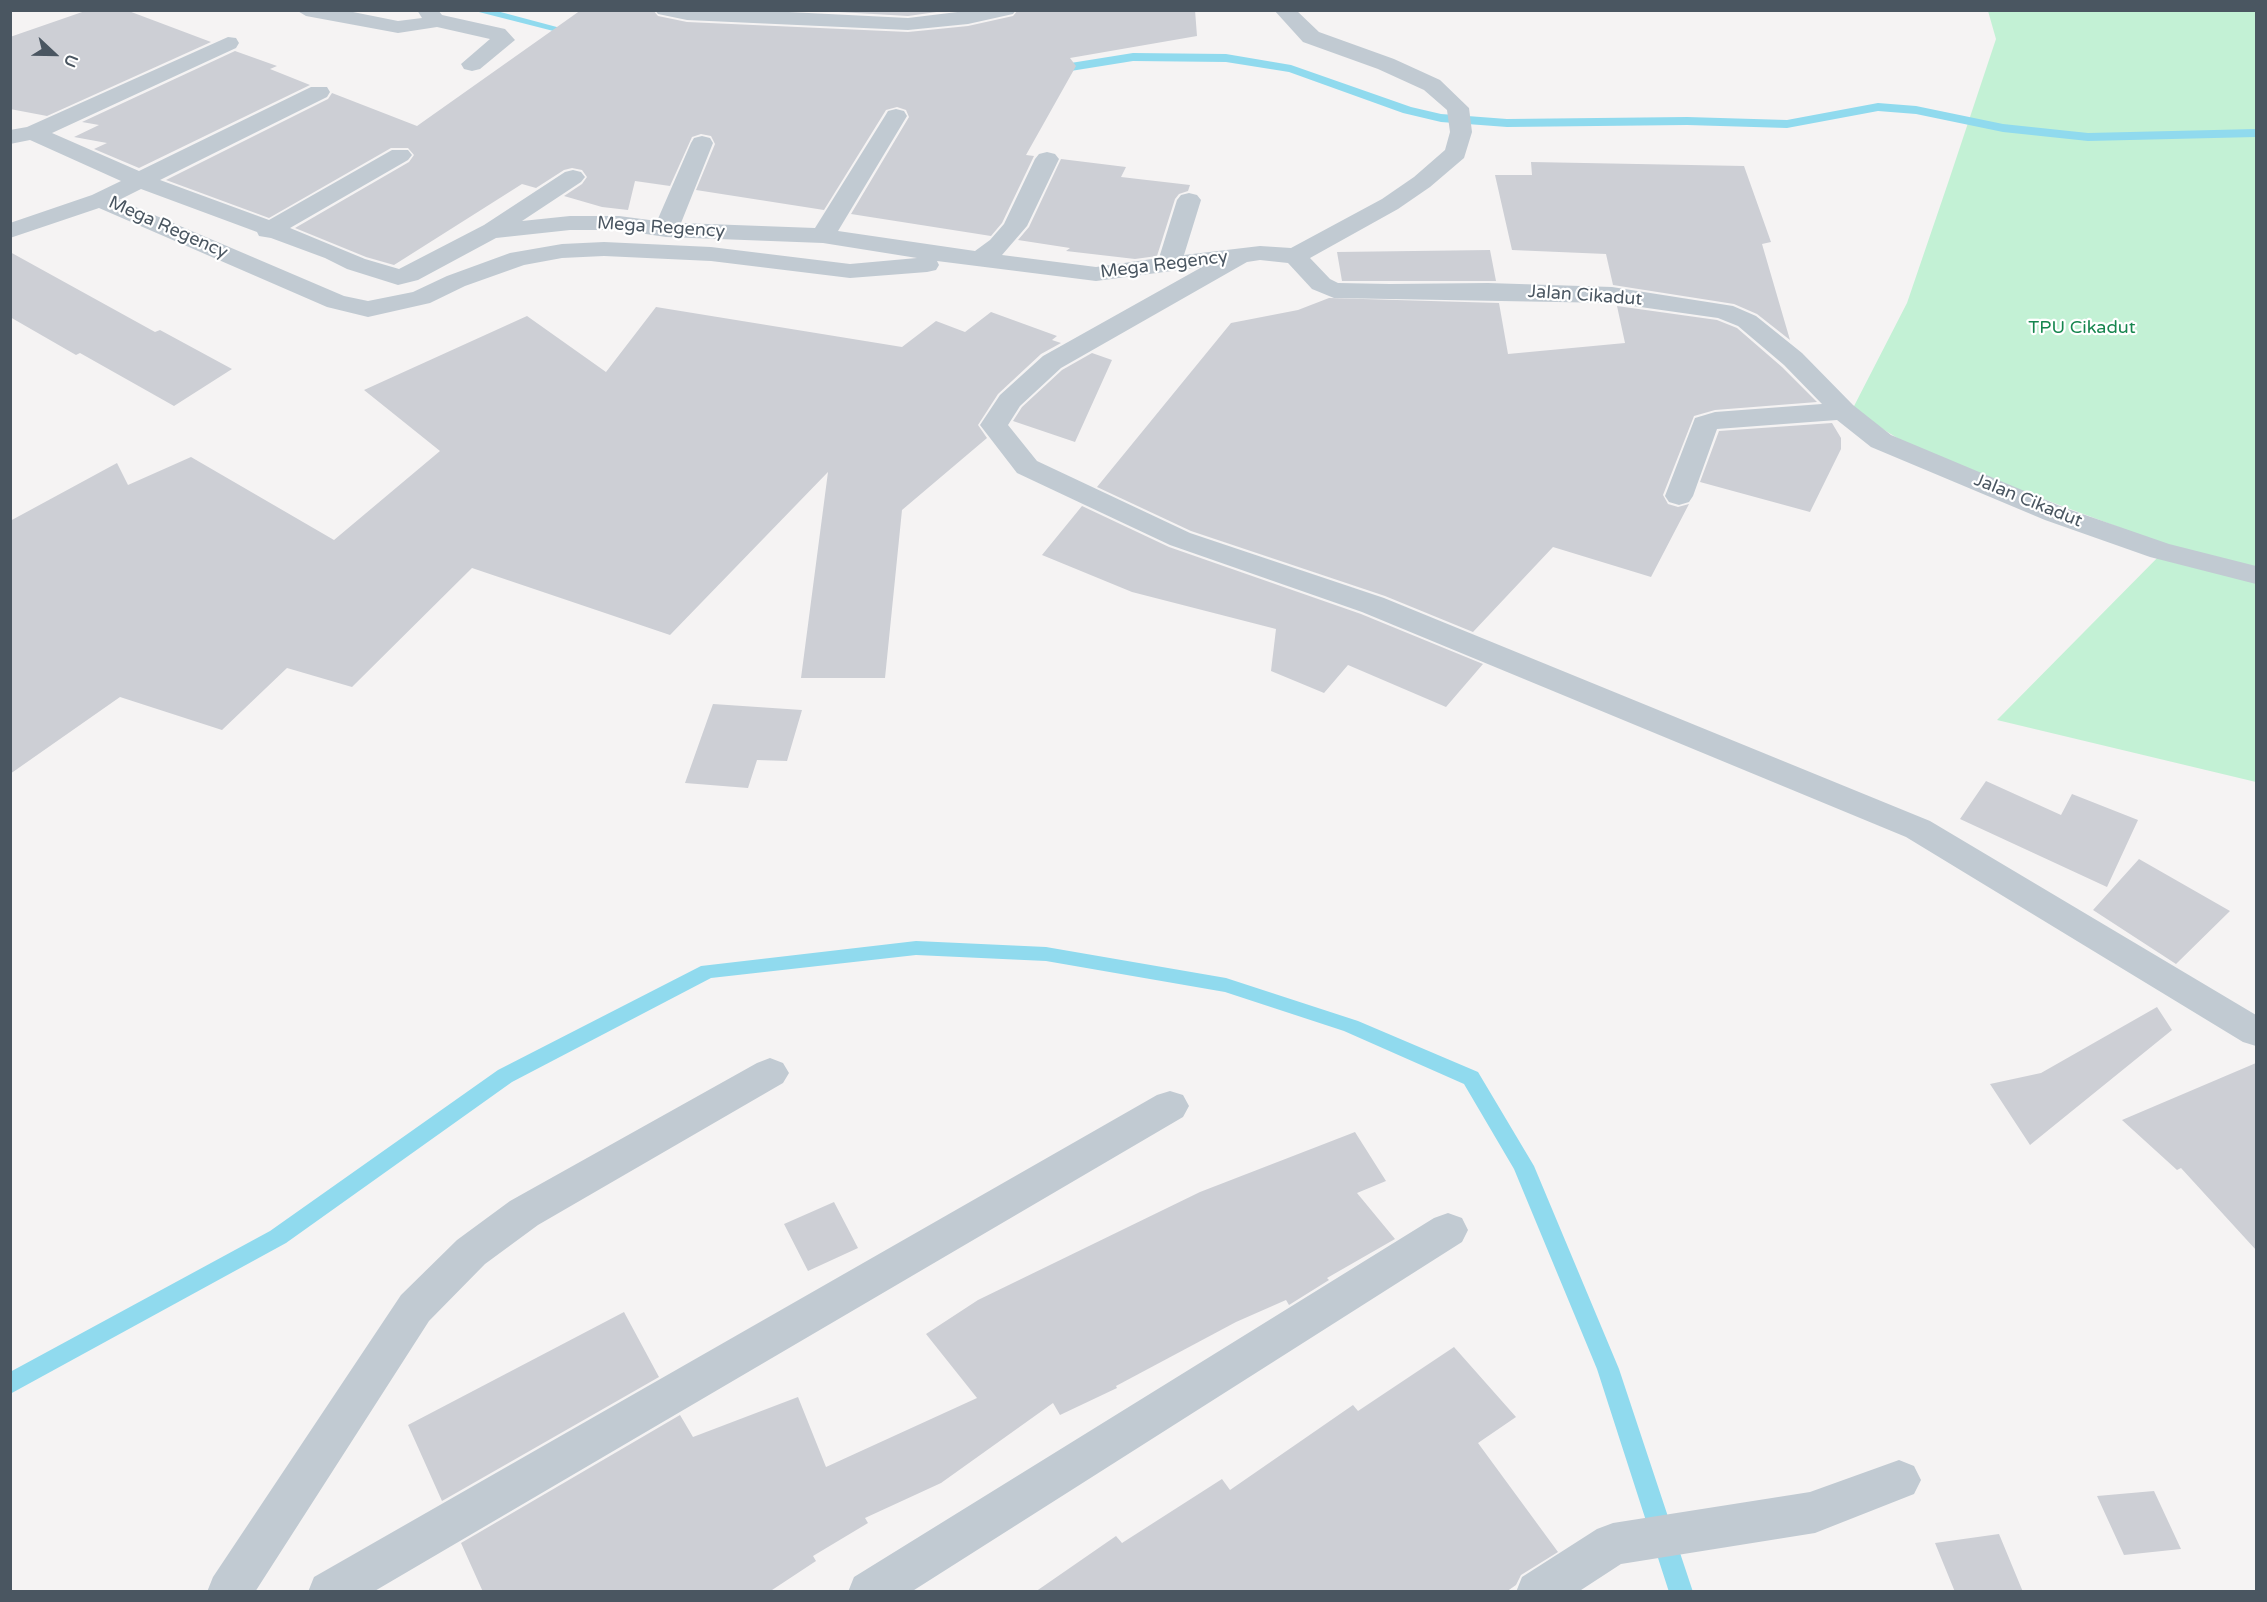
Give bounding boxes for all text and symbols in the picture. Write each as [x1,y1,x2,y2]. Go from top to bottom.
north arrow [24,24,84,84]
text: U [59,51,82,70]
street label: Mega Regency [105,192,231,264]
street label: Mega Regency [596,213,726,243]
street label: Mega Regency [1099,246,1229,284]
street label: Jalan Cikadut [1527,281,1643,311]
park label: TPU Cikadut [2028,317,2136,339]
street label: Jalan Cikadut [1971,470,2085,532]

